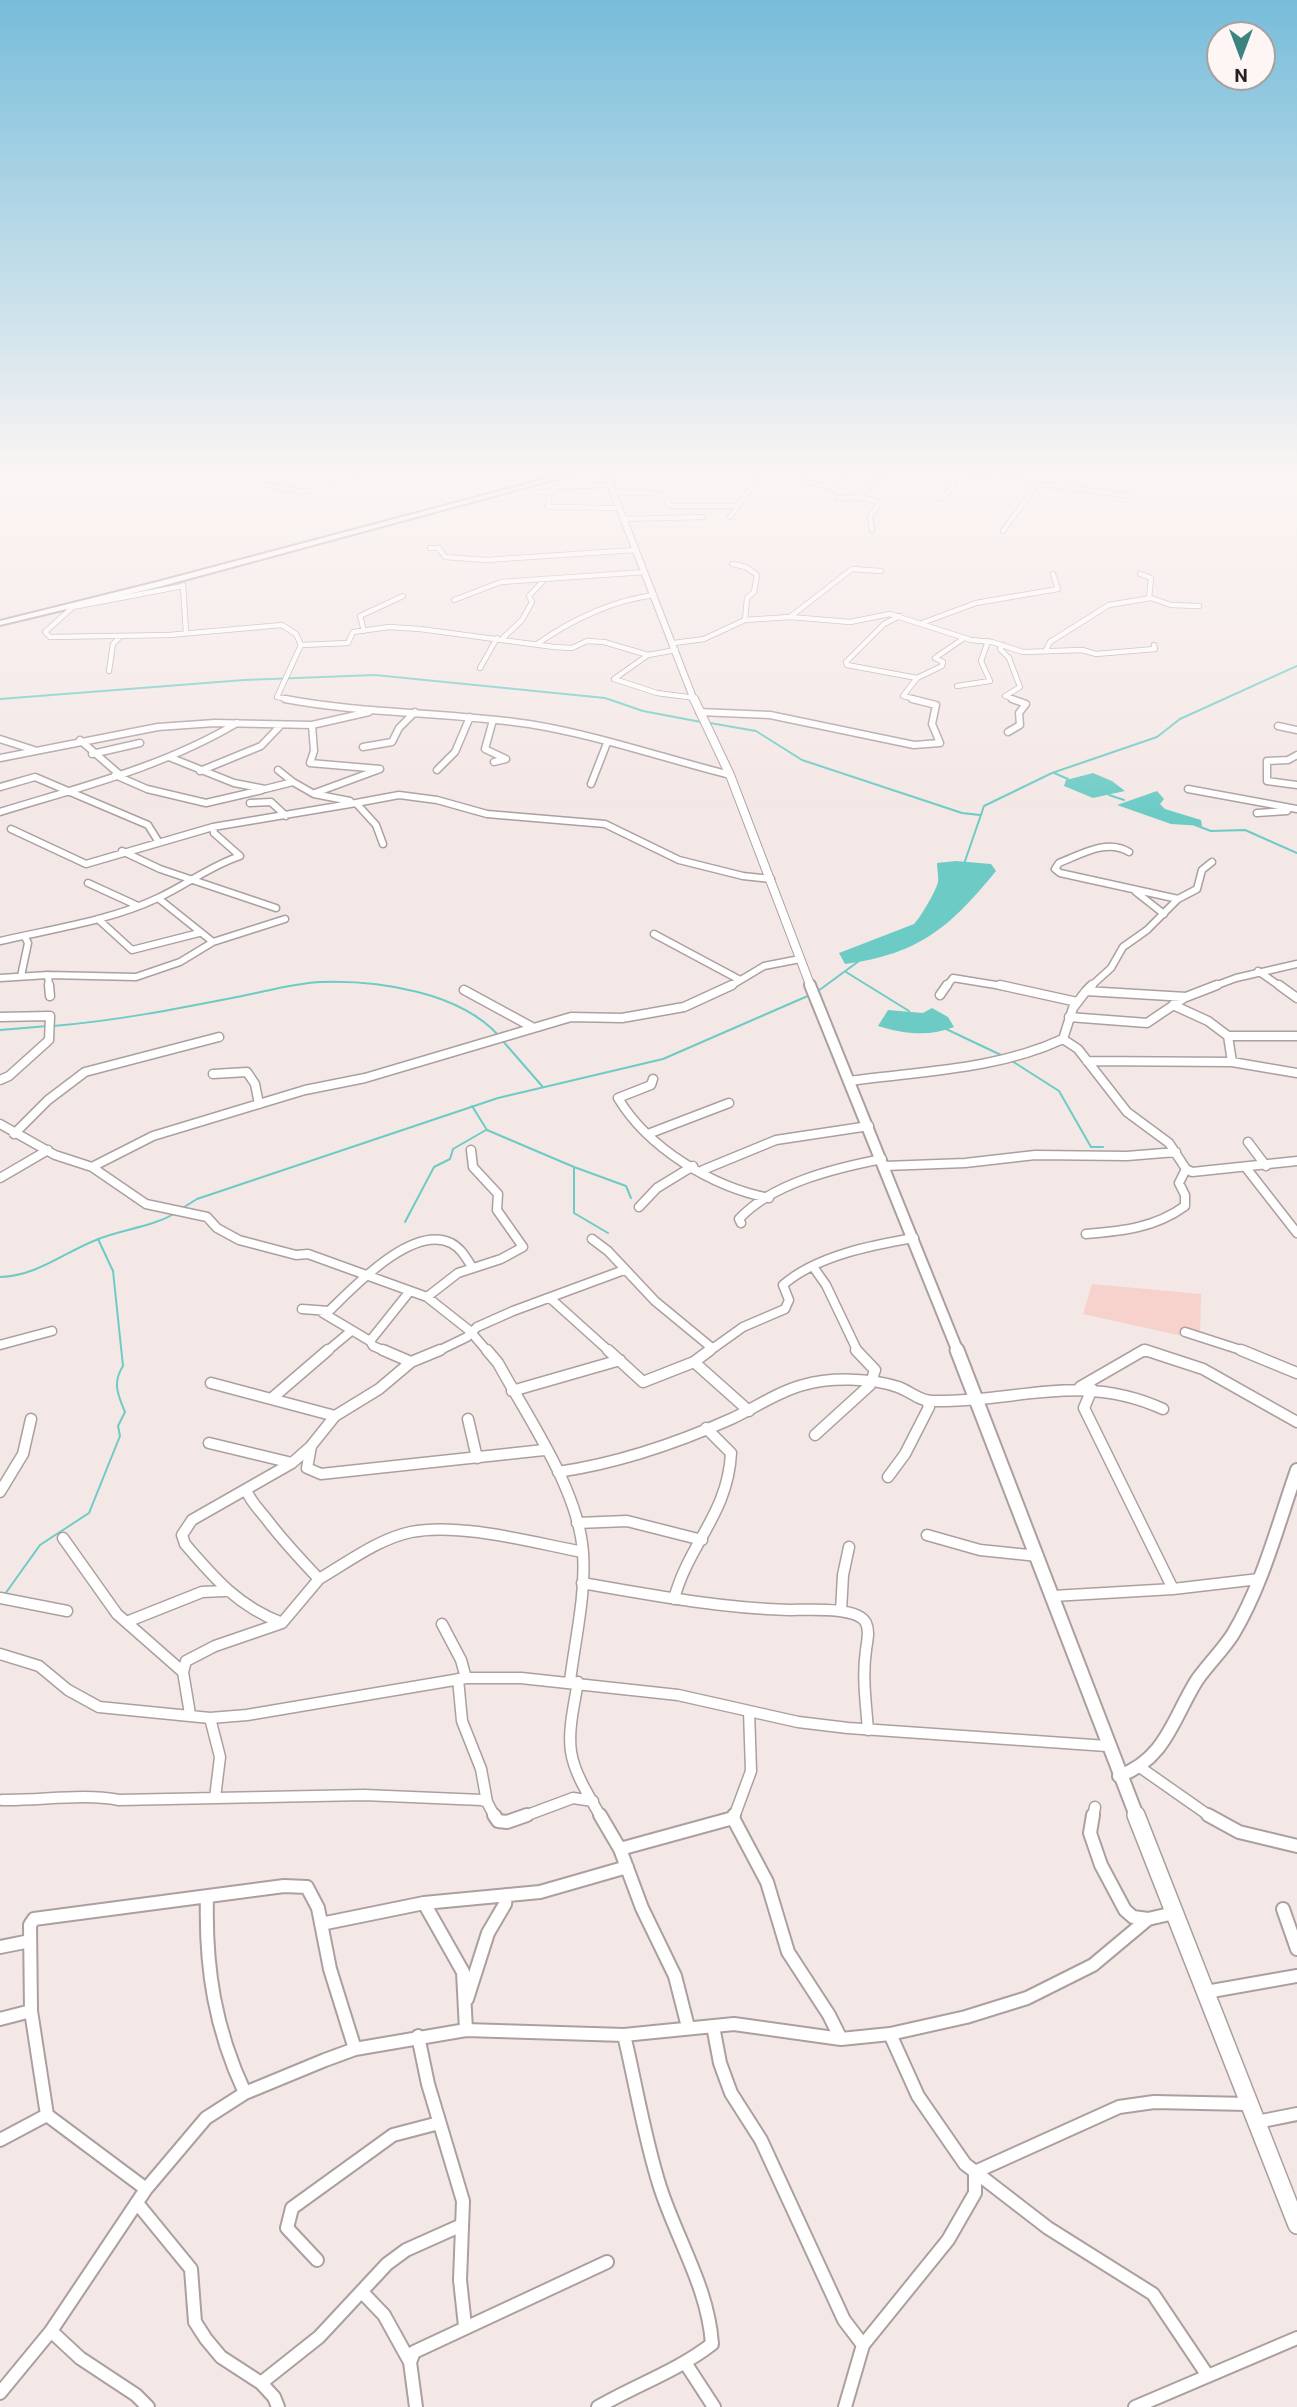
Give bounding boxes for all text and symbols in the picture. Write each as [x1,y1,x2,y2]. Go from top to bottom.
north arrow [1206,21,1276,91]
text: N [1234,64,1248,87]

